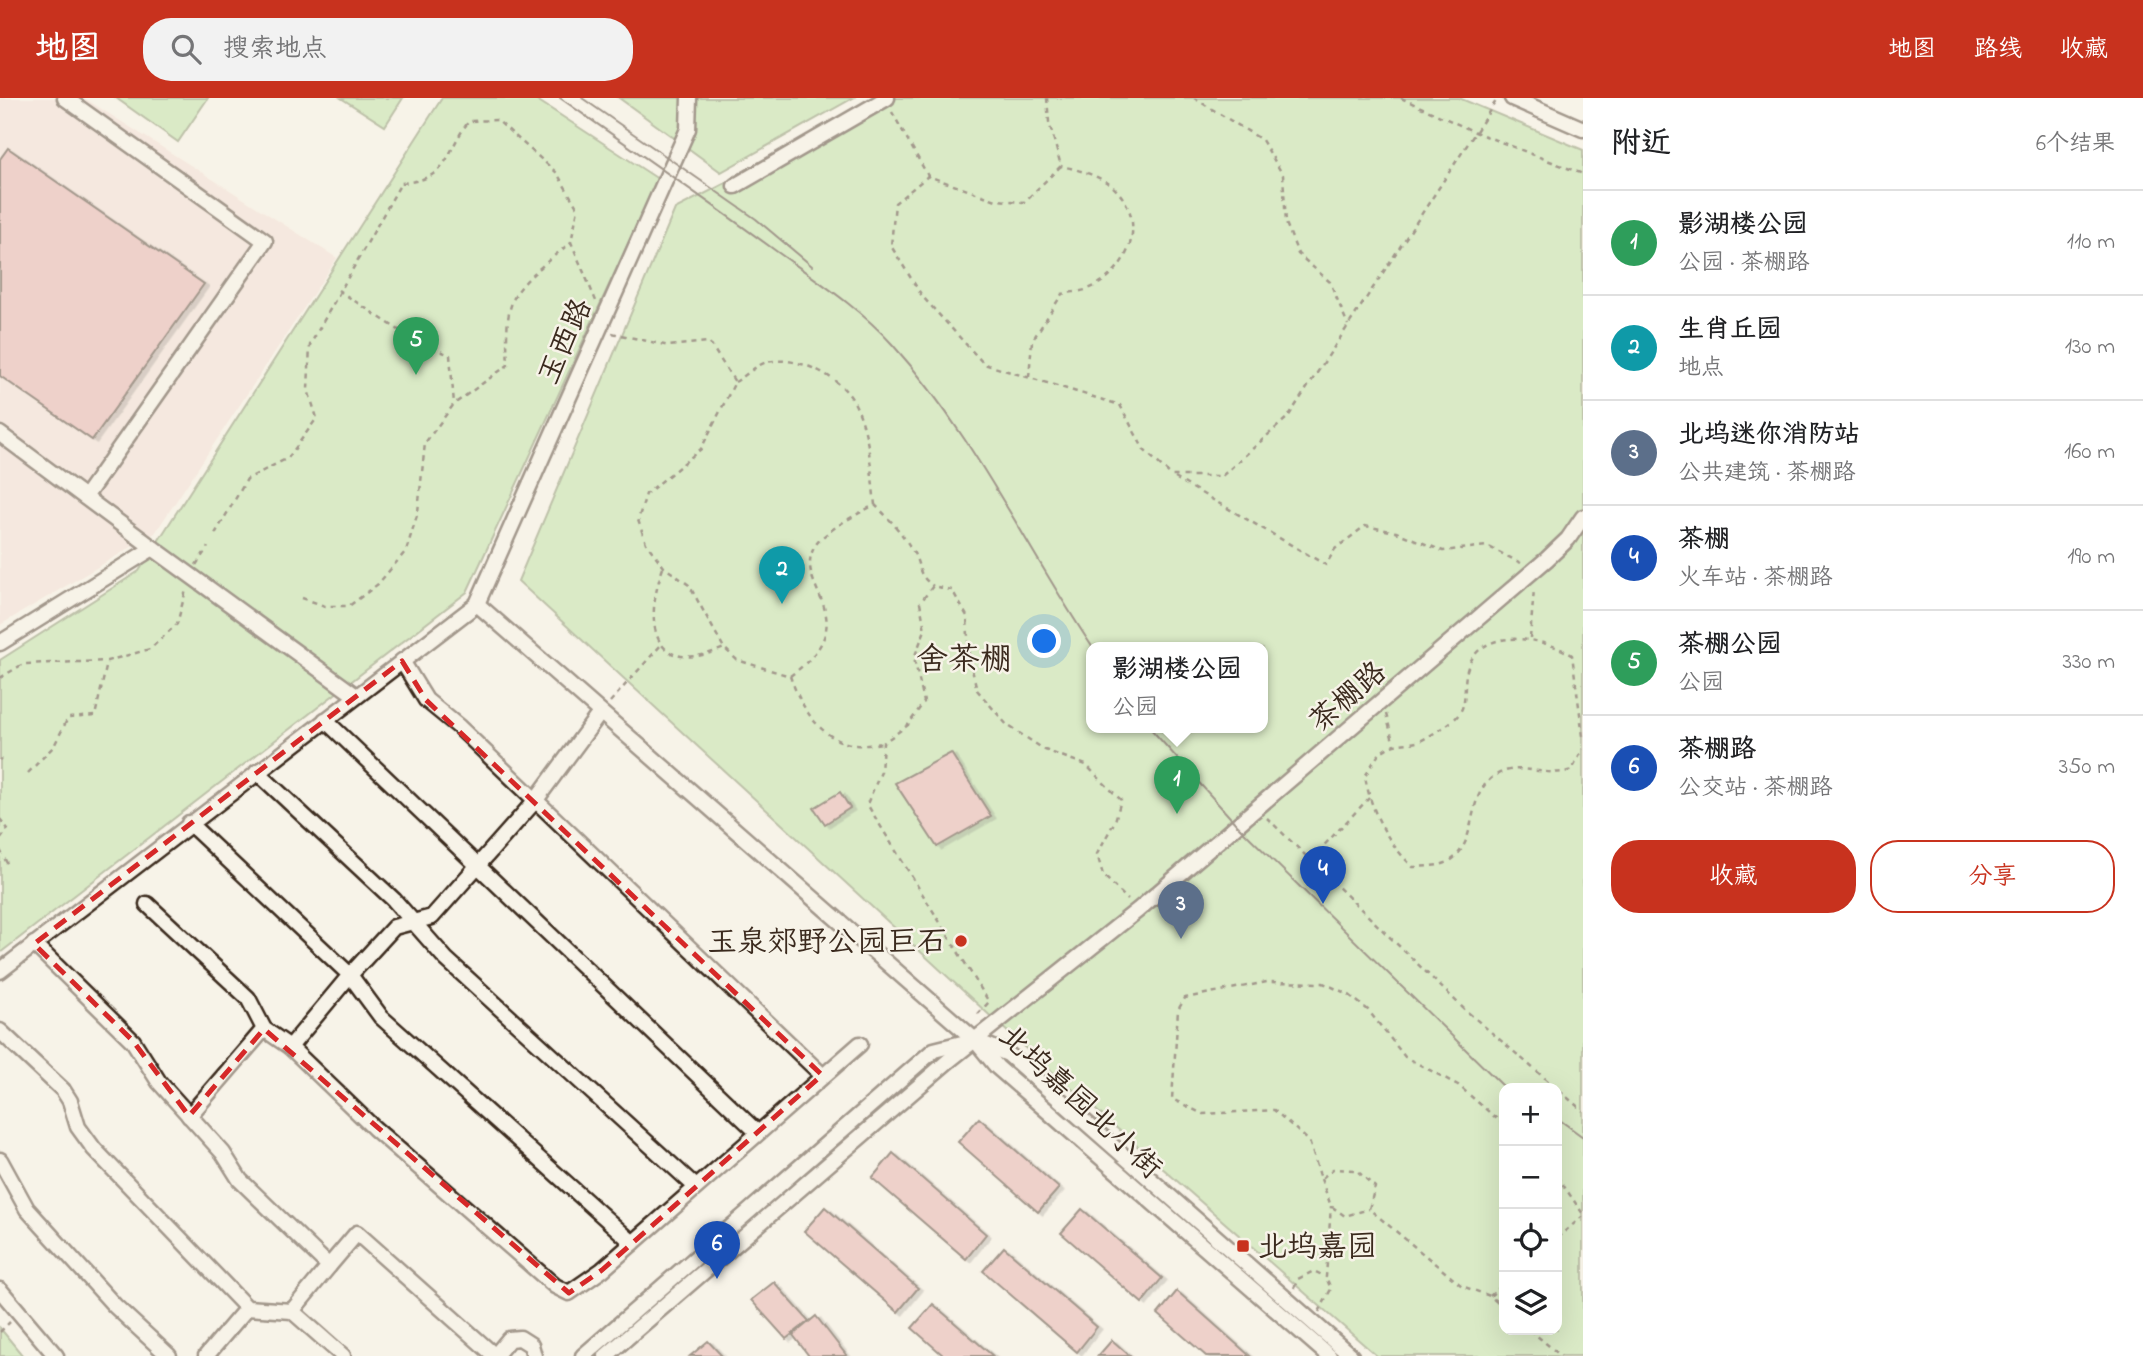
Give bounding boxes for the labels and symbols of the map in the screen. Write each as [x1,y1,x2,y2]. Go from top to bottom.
street label: 玉西路 [528,292,605,392]
pin: 5 [393,317,439,375]
pin: 2 [759,546,805,604]
your location [1027,624,1061,658]
district label: 舍茶棚 [916,638,1012,685]
street label: 茶棚路 [1301,652,1397,744]
pin: 1 [1154,756,1200,814]
pin: 4 [1300,846,1346,904]
pin: 3 [1158,881,1204,939]
place label: 玉泉郊野公园巨石 [707,922,947,966]
marker: 玉泉郊野公园巨石 [953,933,969,949]
street label: 北坞嘉园北小街 [987,1015,1171,1191]
pin: 6 [694,1221,740,1279]
place label: 北坞嘉园 [1257,1227,1377,1271]
marker: 北坞嘉园 [1235,1238,1251,1254]

